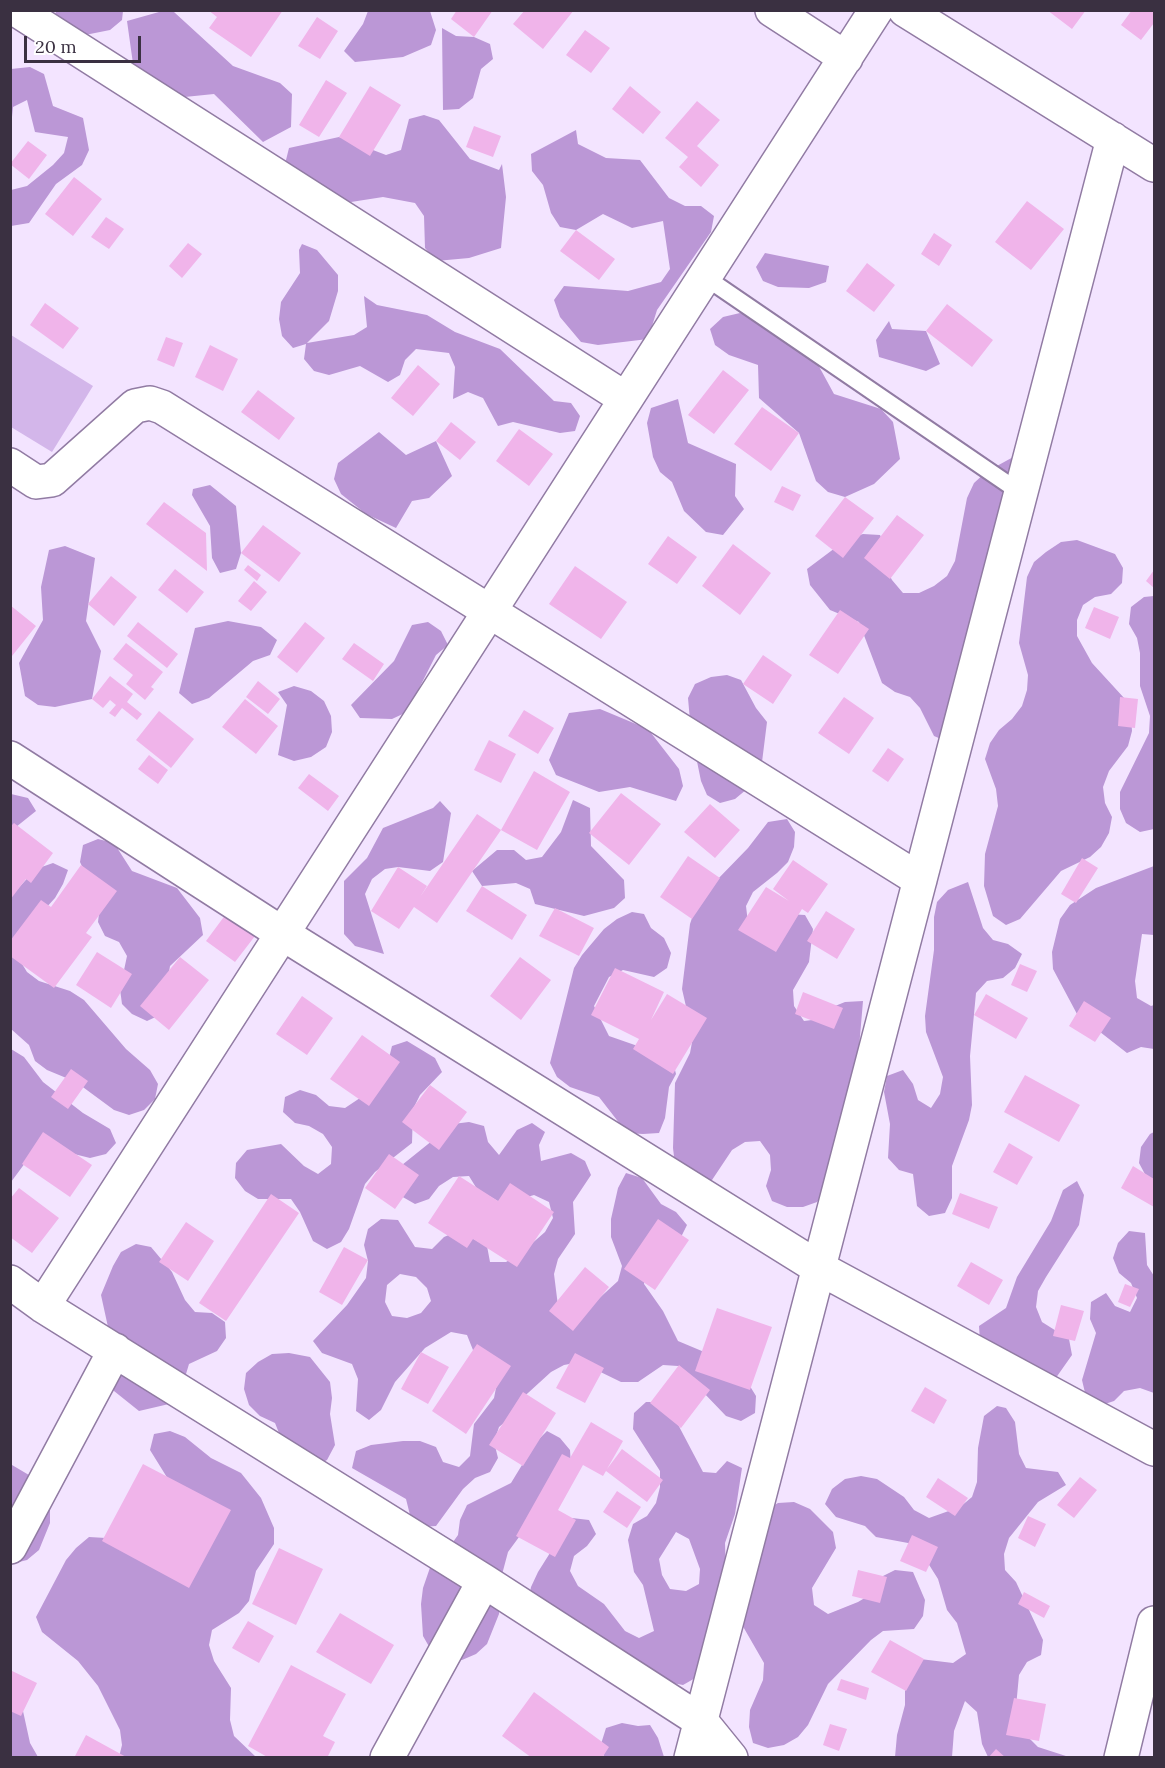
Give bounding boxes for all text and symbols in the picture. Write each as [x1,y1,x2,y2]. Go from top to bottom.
scale bar [27,24,144,62]
text: 20 m [35,35,77,58]

